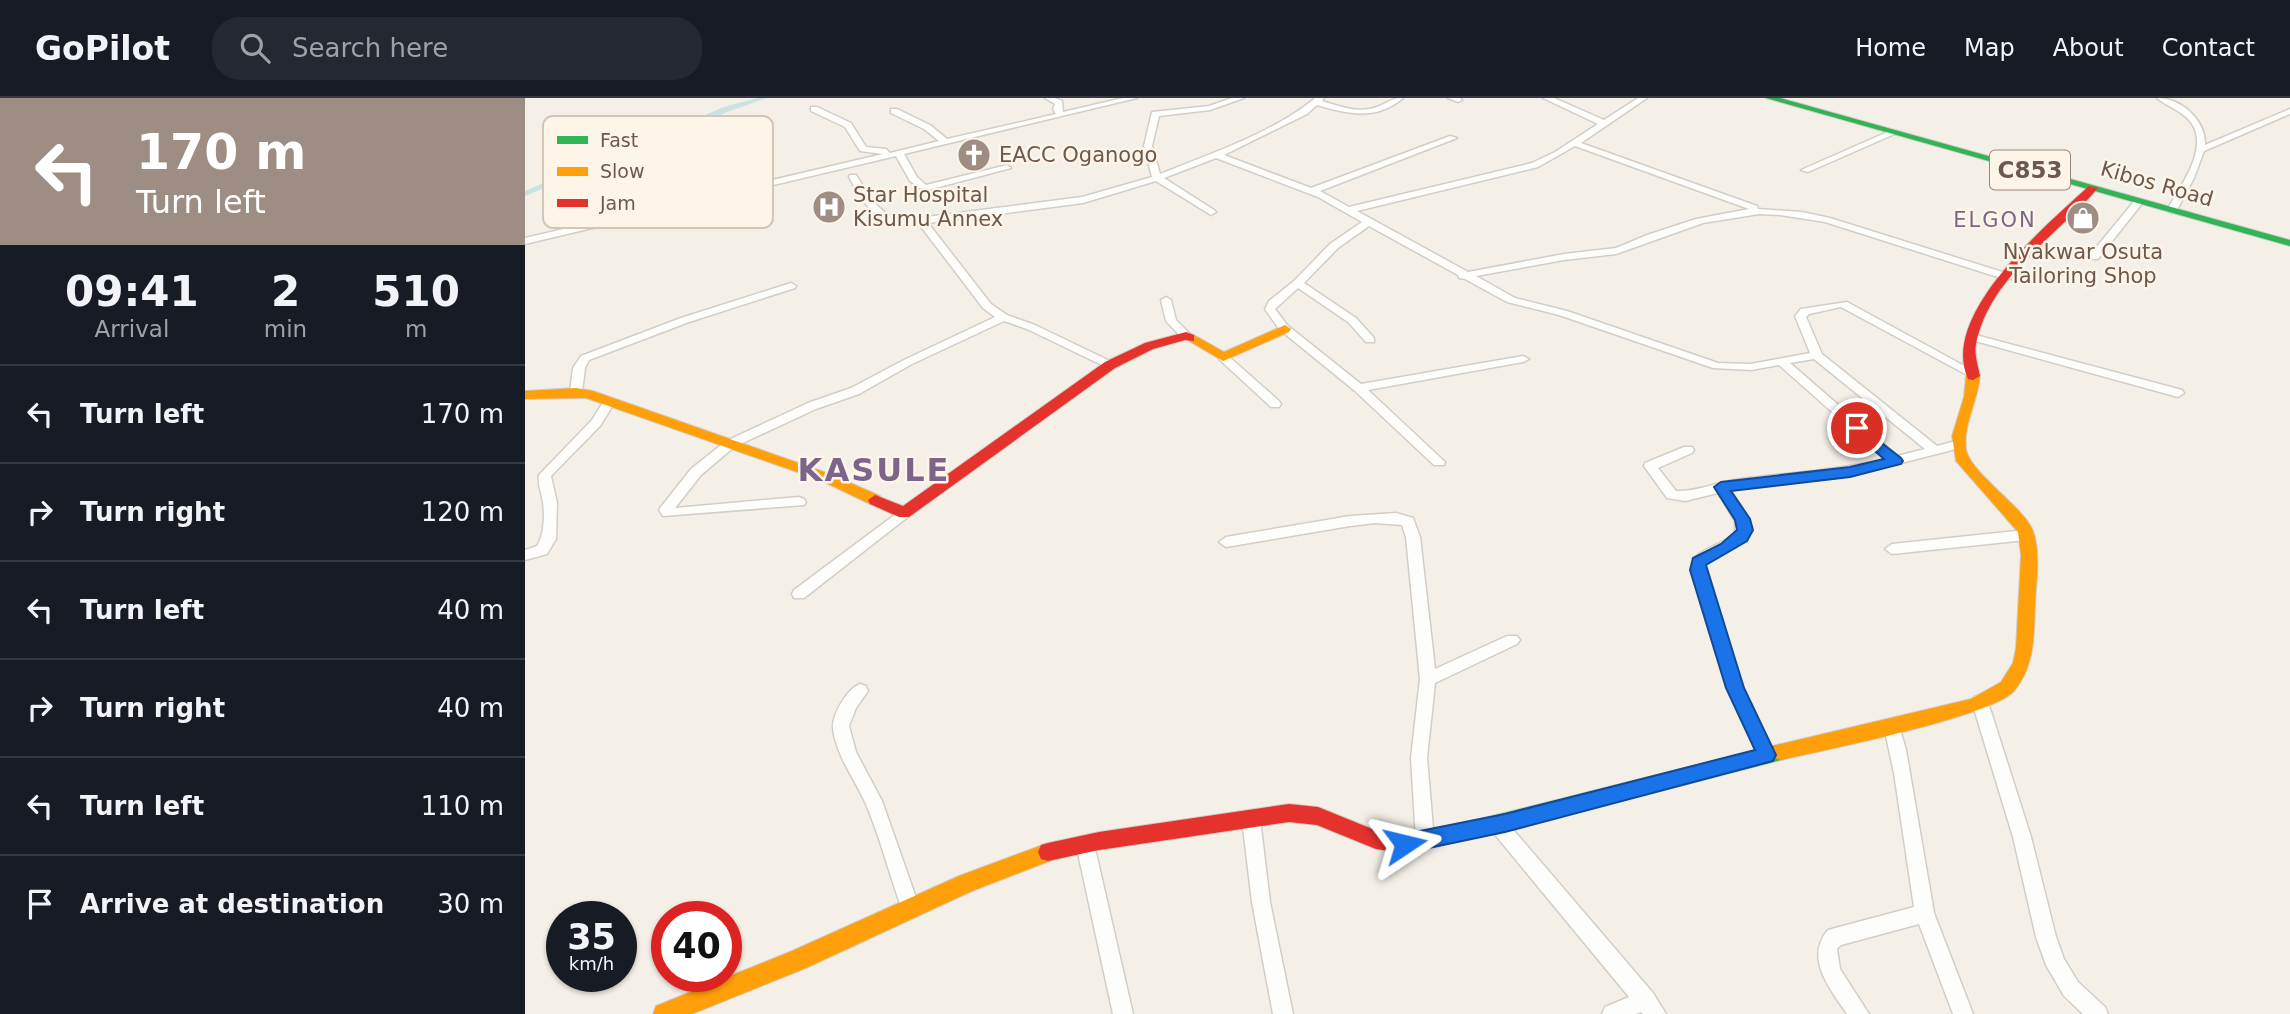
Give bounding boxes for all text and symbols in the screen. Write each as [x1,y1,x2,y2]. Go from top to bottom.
search box [212,17,702,80]
text: GoPilot [35,29,170,68]
icon: search [236,29,274,67]
text: Search here [292,33,448,63]
text: Home [1855,34,1926,62]
text: Map [1964,34,2015,62]
text: About [2053,34,2124,62]
text: Contact [2162,34,2255,62]
legend [543,116,773,228]
text: 170 m [136,124,306,181]
icon: left [21,126,112,217]
text: Fast [600,129,638,151]
church icon: EACC Oganogo [955,136,993,174]
place label: EACC Oganogo [999,143,1157,167]
road number: C853 [1990,151,2070,190]
street label: Kibos Road [2098,156,2216,212]
text: Slow [600,160,645,182]
text: Turn left [136,183,266,221]
place label: Star Hospital Kisumu Annex [853,183,1003,231]
hospital icon: Star Hospital Kisumu Annex [810,188,848,226]
text: Jam [599,192,636,214]
shop icon: Nyakwar Osuta Tailoring Shop [2064,199,2102,237]
district label: ELGON [1953,208,2037,232]
place label: Nyakwar Osuta Tailoring Shop [2003,240,2163,288]
text: 09:41 [65,267,199,316]
text: 2 [271,267,300,316]
text: 510 [372,267,460,316]
text: Arrival [95,316,169,342]
text: min [264,316,307,342]
text: m [405,316,427,342]
icon: left [21,395,59,433]
pin [1827,398,1887,458]
text: Turn left [80,399,204,429]
text: 170 m [421,399,504,429]
icon: arrive [1838,409,1876,447]
district label: KASULE [798,451,950,489]
icon: right [21,493,59,531]
text: Turn right [80,497,225,527]
text: 120 m [421,497,504,527]
icon: left [21,591,59,629]
text: Turn left [80,595,204,625]
text: 40 m [437,595,504,625]
icon: right [21,689,59,727]
text: Turn right [80,693,225,723]
text: 40 m [437,693,504,723]
icon: left [21,787,59,825]
text: Turn left [80,791,204,821]
text: 110 m [421,791,504,821]
position arrow [1368,807,1442,881]
icon: arrive [21,885,59,923]
text: Arrive at destination [80,889,384,919]
text: 30 m [437,889,504,919]
speed limit sign: 40 [651,901,742,992]
text: 35 [567,917,616,957]
text: km/h [569,953,614,974]

